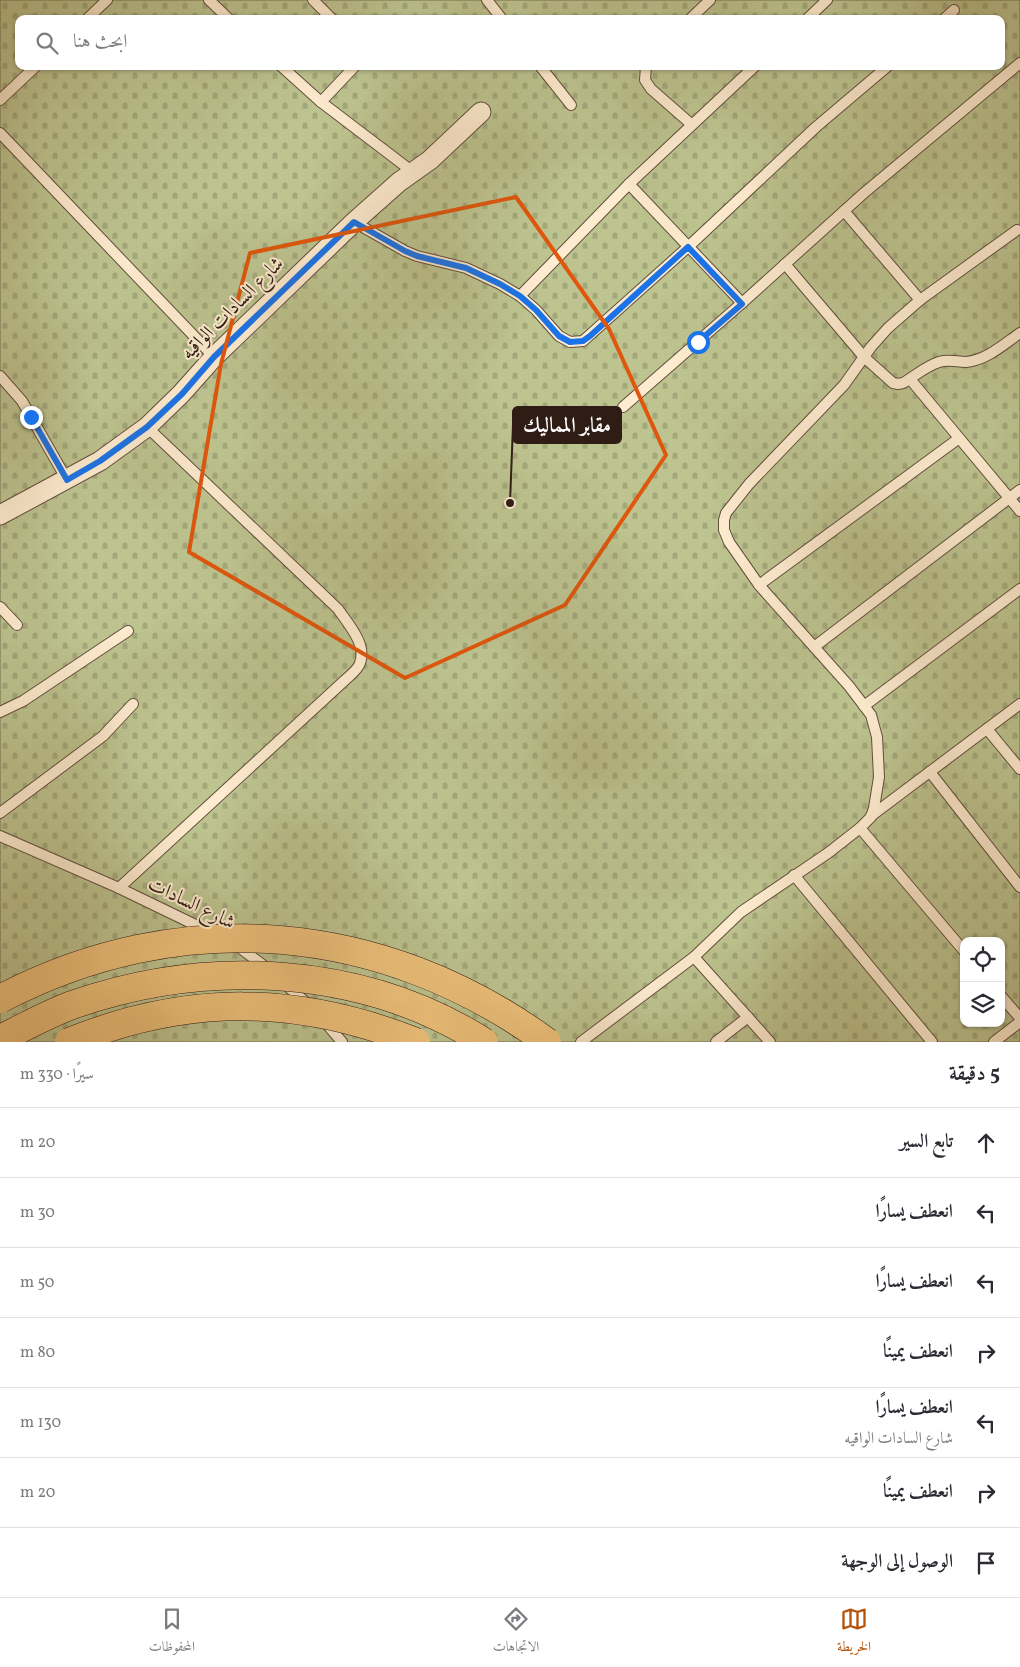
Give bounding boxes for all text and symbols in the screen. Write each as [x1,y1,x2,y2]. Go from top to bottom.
search box [15,15,1005,70]
icon: search [33,29,61,57]
text: ابحث هنا [73,29,127,55]
street label: شارع السادات الواقيه [175,251,292,368]
route start [687,331,710,354]
route end [20,406,43,429]
callout: مقابر المماليك [513,407,621,443]
text: مقابر المماليك [523,412,611,441]
street label: شارع السادات [142,871,240,939]
map controls [960,937,1005,1027]
button: locate [960,937,1005,982]
button: layers [960,982,1005,1027]
text: 5 دقيقة [949,1060,1000,1089]
text: سيرًا · 330 m [20,1064,94,1086]
text: تابع السير [900,1129,953,1155]
icon: ahead [972,1129,1000,1157]
text: 20 m [20,1132,55,1154]
text: انعطف يسارًا [875,1199,953,1225]
icon: left [972,1199,1000,1227]
text: 30 m [20,1202,55,1224]
text: انعطف يسارًا [875,1269,953,1295]
icon: left [972,1269,1000,1297]
text: 50 m [20,1272,54,1294]
text: انعطف يمينًا [883,1339,953,1365]
icon: right [972,1339,1000,1367]
text: 80 m [20,1342,55,1364]
text: انعطف يسارًا [875,1395,953,1421]
icon: left [972,1409,1000,1437]
text: 130 m [20,1412,61,1434]
text: شارع السادات الواقيه [844,1428,953,1450]
text: انعطف يمينًا [883,1479,953,1505]
icon: right [972,1479,1000,1507]
text: 20 m [20,1482,55,1504]
text: الوصول إلى الوجهة [841,1549,953,1575]
icon: arrive [972,1549,1000,1577]
tab: المحفوظات [149,1605,195,1660]
tab: الاتجاهات [493,1605,539,1660]
tab: الخريطة [837,1605,871,1660]

